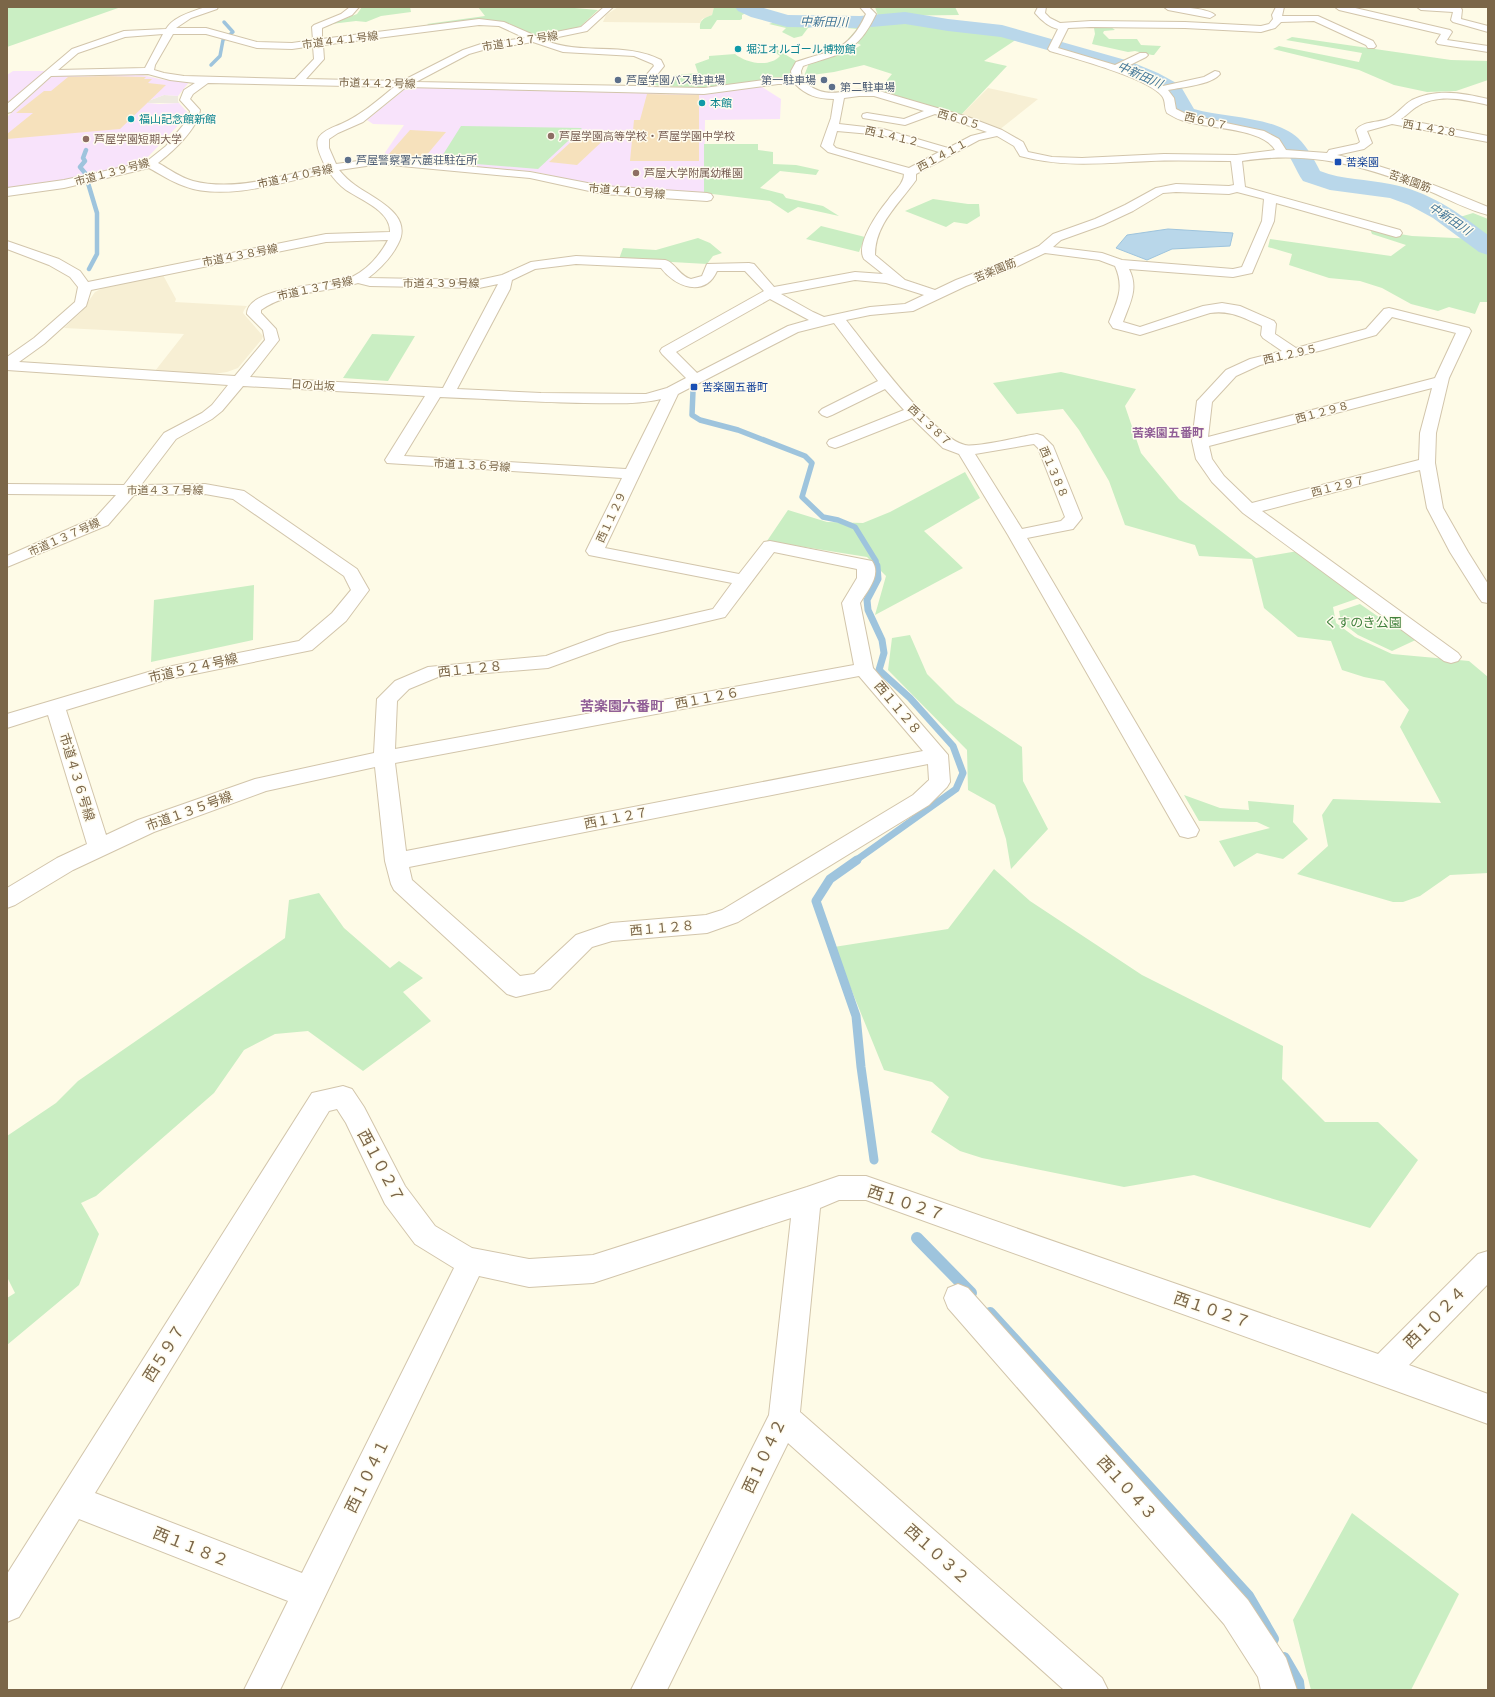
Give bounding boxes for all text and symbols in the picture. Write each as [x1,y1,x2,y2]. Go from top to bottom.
water label: 中新田川 [800,14,850,30]
street label: 市道４４１号線 [301,28,379,52]
street label: 市道１３７号線 [481,28,559,54]
place label: 堀江オルゴール博物館 [746,42,856,56]
marker: 堀江オルゴール博物館 [733,44,743,54]
water label: 中新田川 [1115,58,1167,93]
place label: 芦屋学園バス駐車場 [626,73,725,87]
place label: 第一駐車場 [761,73,816,87]
street label: 市道４４２号線 [338,75,416,91]
marker: 芦屋学園バス駐車場 [613,75,623,85]
marker: 第一駐車場 [819,75,829,85]
place label: 第二駐車場 [840,80,895,94]
marker: 第二駐車場 [827,82,837,92]
place label: 本館 [710,96,732,110]
marker: 本館 [697,98,707,108]
street label: 西６０５ [936,106,982,132]
street label: 西６０７ [1183,109,1229,133]
place label: 福山記念館新館 [139,112,216,126]
marker: 福山記念館新館 [126,114,136,124]
street label: 西１４２８ [1402,116,1458,140]
street label: 西１４１２ [864,123,920,149]
place label: 芦屋学園高等学校・芦屋学園中学校 [559,129,735,143]
marker: 芦屋学園高等学校・芦屋学園中学校 [546,131,556,141]
place label: 芦屋学園短期大学 [94,132,182,146]
marker: 芦屋学園短期大学 [81,134,91,144]
street label: 西１４１１ [914,136,970,174]
place label: 芦屋警察署六麓荘駐在所 [356,153,478,167]
street label: 市道１３９号線 [73,155,151,189]
marker: 芦屋警察署六麓荘駐在所 [343,155,353,165]
place label: 苦楽園 [1346,155,1379,169]
marker: 苦楽園 [1333,157,1343,167]
street label: 市道４４０号線 [256,161,334,191]
place label: 芦屋大学附属幼稚園 [644,166,743,180]
street label: 苦楽園筋 [1387,167,1433,195]
marker: 芦屋大学附属幼稚園 [631,168,641,178]
street label: 市道４４０号線 [588,181,666,201]
water label: 中新田川 [1426,199,1476,240]
street label: 市道４３８号線 [201,241,279,269]
street label: 苦楽園筋 [972,255,1018,285]
street label: 市道１３７号線 [276,273,354,303]
street label: 市道４３９号線 [403,276,480,290]
street label: 西１２９５ [1262,341,1318,367]
street label: 日の出坂 [291,377,335,393]
place label: 苦楽園五番町 [702,380,768,394]
marker: 苦楽園五番町 [689,382,699,392]
street label: 西１２９８ [1294,398,1350,426]
street label: 西１３８７ [905,401,955,449]
district label: 苦楽園五番町 [1132,425,1204,441]
street label: 西１３８８ [1036,444,1072,500]
street label: 市道１３６号線 [433,456,511,474]
street label: 西１２９７ [1310,473,1366,499]
street label: 市道４３７号線 [127,483,204,497]
street label: 西１１２９ [593,489,629,545]
street label: 市道１３７号線 [26,515,102,559]
park label: くすのき公園 [1324,614,1402,631]
street label: 市道５２４号線 [147,649,239,687]
street label: 西１１２８ [437,657,503,681]
street label: 西１１２８ [871,678,925,738]
street label: 西１１２６ [673,683,741,713]
district label: 苦楽園六番町 [580,697,664,715]
street label: 市道４３６号線 [56,731,98,823]
street label: 市道１３５号線 [143,787,235,835]
street label: 西１１２７ [582,803,650,833]
street label: 西１１２８ [629,917,695,939]
street label: 西１０２７ [353,1126,409,1206]
street label: 西１０２７ [865,1181,947,1225]
street label: 西１０２４ [1399,1281,1471,1353]
street label: 西１０２７ [1171,1287,1253,1333]
street label: 西５９７ [138,1320,190,1386]
street label: 西１０４２ [738,1415,790,1497]
street label: 西１０４１ [340,1435,394,1517]
street label: 西１０４３ [1092,1451,1162,1525]
street label: 西１０３２ [900,1519,974,1589]
street label: 西１１８２ [150,1522,232,1572]

